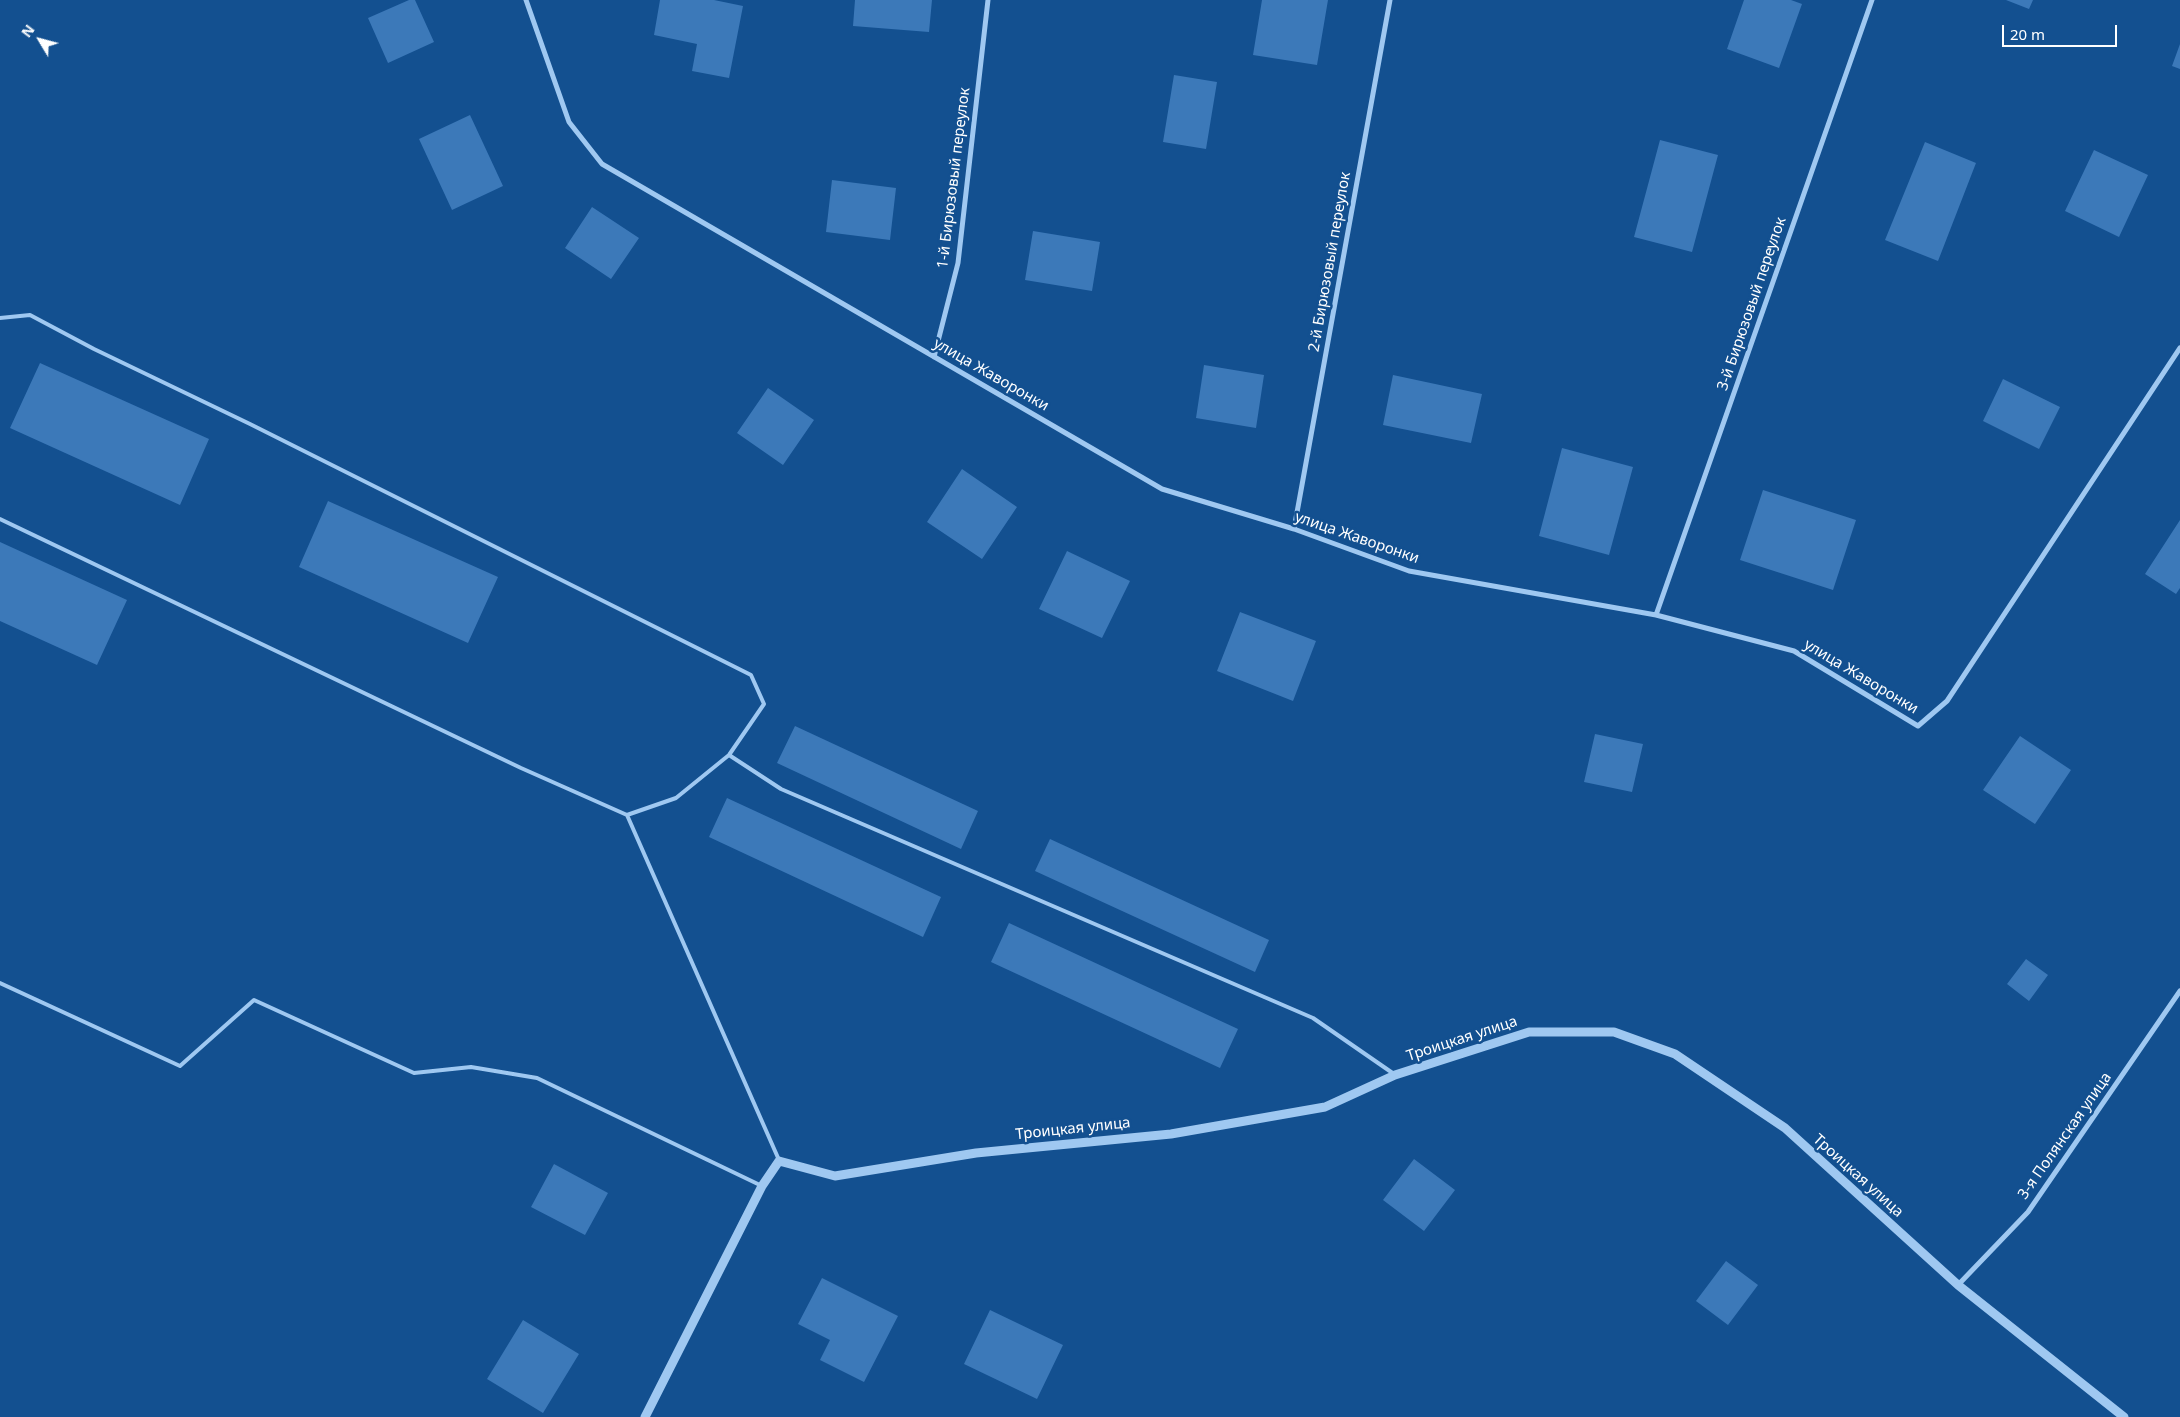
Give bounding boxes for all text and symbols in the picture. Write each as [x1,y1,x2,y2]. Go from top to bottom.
north arrow [15,15,65,65]
scale bar [2005,15,2120,47]
text: N [17,20,39,41]
text: 20 m [2010,24,2045,44]
street label: 1-й Бирюзовый переулок [934,86,974,270]
street label: 2-й Бирюзовый переулок [1305,171,1355,353]
street label: 3-й Бирюзовый переулок [1714,215,1790,393]
street label: улица Жаворонки [930,335,1052,415]
street label: улица Жаворонки [1293,508,1421,568]
street label: улица Жаворонки [1801,636,1921,718]
street label: Троицкая улица [1404,1013,1520,1065]
street label: 3-я Полянская улица [2014,1069,2116,1203]
street label: Троицкая улица [1015,1114,1131,1144]
street label: Троицкая улица [1809,1131,1907,1221]

